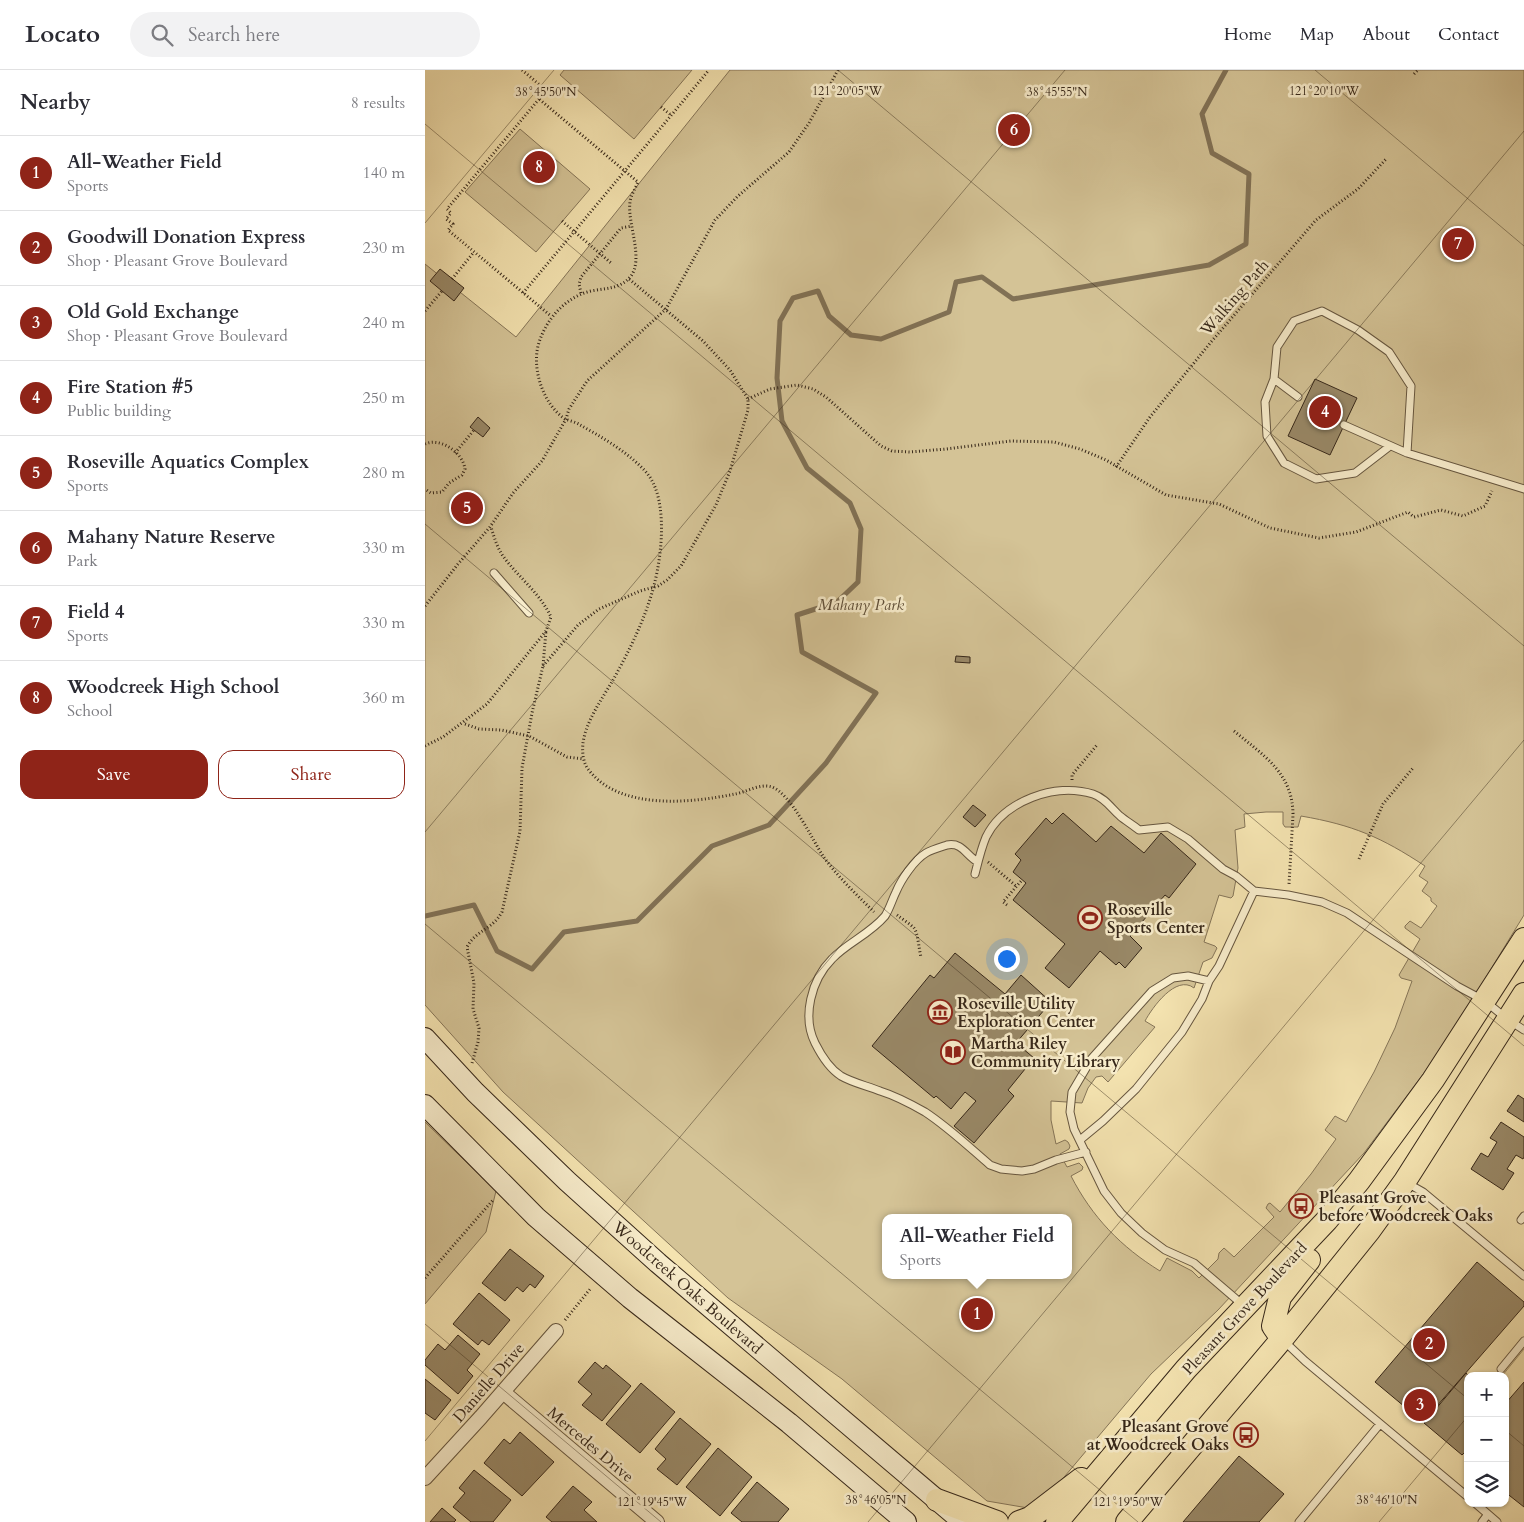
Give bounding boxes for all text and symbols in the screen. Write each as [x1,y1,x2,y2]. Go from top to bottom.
search box [130,12,480,57]
text: Locato [25,18,100,51]
icon: search [148,21,176,49]
text: Search here [188,22,280,48]
text: Home [1224,22,1272,47]
text: Map [1300,22,1334,47]
text: About [1362,22,1410,47]
text: Contact [1438,22,1499,47]
text: 121°20'05"W [812,83,883,99]
text: 121°20'10"W [1289,83,1360,99]
text: 38°45'50"N [516,84,577,100]
text: 38°45'55"N [1027,84,1088,100]
text: Nearby [20,88,91,117]
text: 8 results [351,92,405,114]
pin: 6 [998,111,1030,149]
pin: 8 [523,148,555,186]
text: All-Weather Field [67,149,222,175]
text: 1 [32,162,40,184]
text: 140 m [363,162,405,184]
text: Sports [67,175,108,197]
text: Goodwill Donation Express [67,224,305,250]
pin: 7 [1442,225,1474,263]
text: 2 [32,237,40,259]
text: 230 m [363,237,405,259]
text: Shop · Pleasant Grove Boulevard [67,250,288,272]
street label: Walking Path [1195,255,1274,341]
text: Old Gold Exchange [67,299,239,325]
text: 3 [32,312,40,334]
text: 240 m [363,312,405,334]
text: Shop · Pleasant Grove Boulevard [67,325,288,347]
text: Fire Station #5 [67,374,193,400]
text: 4 [32,387,40,409]
text: 250 m [363,387,405,409]
pin: 4 [1309,393,1341,431]
text: Public building [67,400,171,422]
text: Roseville Aquatics Complex [67,449,309,475]
text: 5 [32,462,40,484]
text: 280 m [363,462,405,484]
text: Sports [67,475,108,497]
pin: 5 [451,489,483,527]
text: Mahany Nature Reserve [67,524,275,550]
text: 6 [32,537,40,559]
text: 330 m [363,537,405,559]
text: Park [67,550,98,572]
park label: Mahany Park [818,594,904,616]
text: Field 4 [67,599,124,625]
text: 7 [32,612,40,634]
text: 330 m [363,612,405,634]
text: Sports [67,625,108,647]
text: Woodcreek High School [67,674,279,700]
text: 8 [32,687,40,709]
text: 360 m [363,687,405,709]
text: School [67,700,112,722]
button: Save [20,750,208,799]
button: Share [218,750,405,799]
place label: Roseville Sports Center [1107,899,1205,939]
sports icon: Roseville Sports Center [1077,905,1103,931]
your location [994,946,1020,972]
place label: Roseville Utility Exploration Center [957,993,1095,1033]
museum icon: Roseville Utility Exploration Center [927,999,953,1025]
place label: Martha Riley Community Library [971,1033,1120,1073]
library icon: Martha Riley Community Library [940,1039,966,1065]
place label: Pleasant Grove before Woodcreek Oaks [1319,1187,1493,1227]
bus stop icon: Pleasant Grove before Woodcreek Oaks [1288,1193,1314,1219]
popup [882,1214,1072,1279]
street label: Woodcreek Oaks Boulevard [607,1216,767,1359]
text: All-Weather Field [900,1223,1054,1249]
street label: Pleasant Grove Boulevard [1177,1237,1313,1380]
text: Sports [900,1249,941,1271]
pin: 1 [961,1295,993,1333]
pin: 2 [1413,1325,1445,1363]
street label: Danielle Drive [448,1338,530,1427]
map controls [1464,1372,1509,1507]
button: + [1464,1372,1509,1417]
pin: 3 [1404,1386,1436,1424]
street label: Mercedes Drive [542,1402,638,1488]
place label: Pleasant Grove at Woodcreek Oaks [1087,1416,1229,1456]
button: − [1464,1417,1509,1462]
bus stop icon: Pleasant Grove at Woodcreek Oaks [1233,1422,1259,1448]
button: layers [1464,1462,1509,1507]
text: 38°46'05"N [846,1492,907,1508]
text: 38°46'10"N [1357,1492,1418,1508]
text: 121°19'45"W [617,1494,688,1510]
text: 121°19'50"W [1093,1494,1164,1510]

